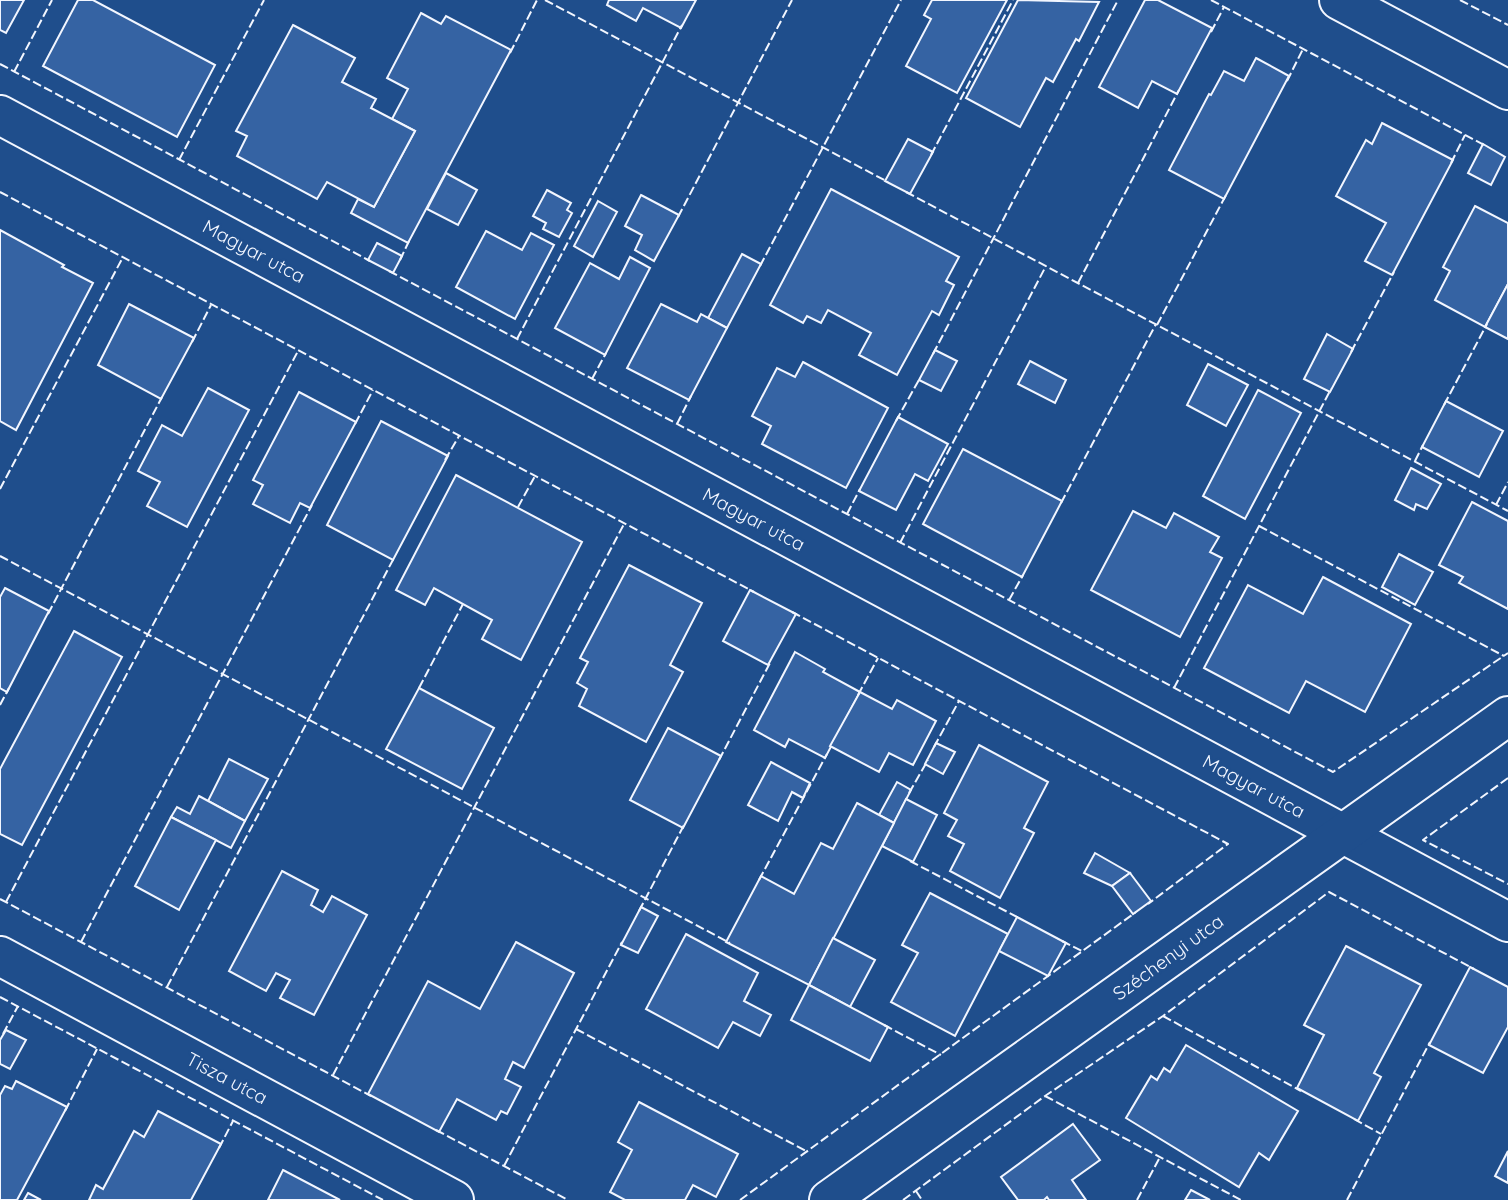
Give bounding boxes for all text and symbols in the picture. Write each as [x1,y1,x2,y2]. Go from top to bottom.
street label: Magyar utca [199,214,309,288]
street label: Magyar utca [699,482,809,556]
street label: Magyar utca [1199,749,1309,823]
street label: Széchenyi utca [1108,909,1228,1005]
street label: Tisza utca [182,1047,272,1109]

